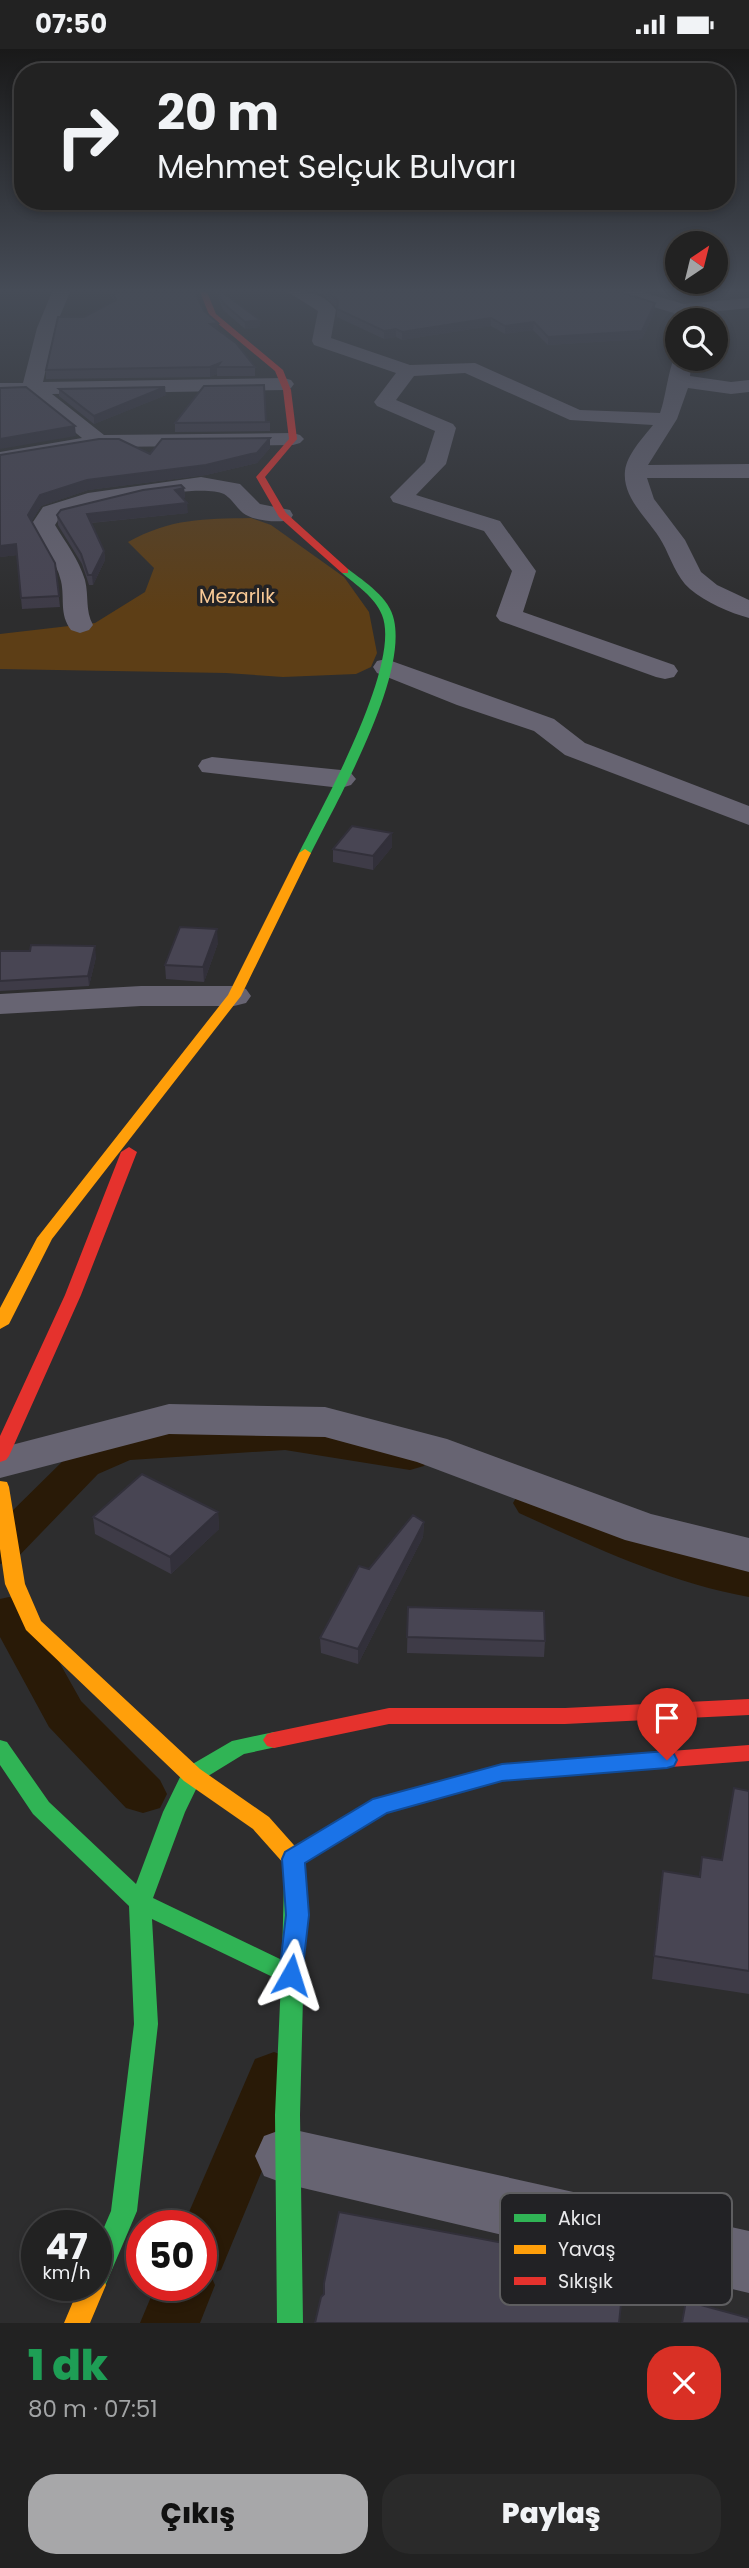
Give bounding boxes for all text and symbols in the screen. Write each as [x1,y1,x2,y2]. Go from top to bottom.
text: 07:50 [35,6,107,42]
text: 20 m [157,79,279,147]
icon: right [42,91,133,182]
text: Mehmet Selçuk Bulvarı [157,144,517,189]
north arrow [665,231,728,294]
map controls [665,231,728,371]
button: search [665,308,728,371]
park label: Mezarlık [199,583,275,610]
pin [637,1688,697,1760]
icon: arrive [648,1699,686,1737]
position arrow [254,1938,328,2012]
legend [500,2193,732,2305]
text: Akıcı [558,2205,601,2232]
speed limit sign: 50 [126,2210,217,2301]
text: 47 [45,2222,88,2271]
text: Yavaş [558,2236,615,2263]
text: km/h [43,2260,90,2285]
text: Sıkışık [558,2268,613,2295]
text: 1 dk [28,2336,108,2395]
button: close [647,2346,721,2420]
text: 80 m · 07:51 [28,2393,158,2425]
button: Çıkış [28,2474,368,2554]
button: Paylaş [382,2474,721,2554]

